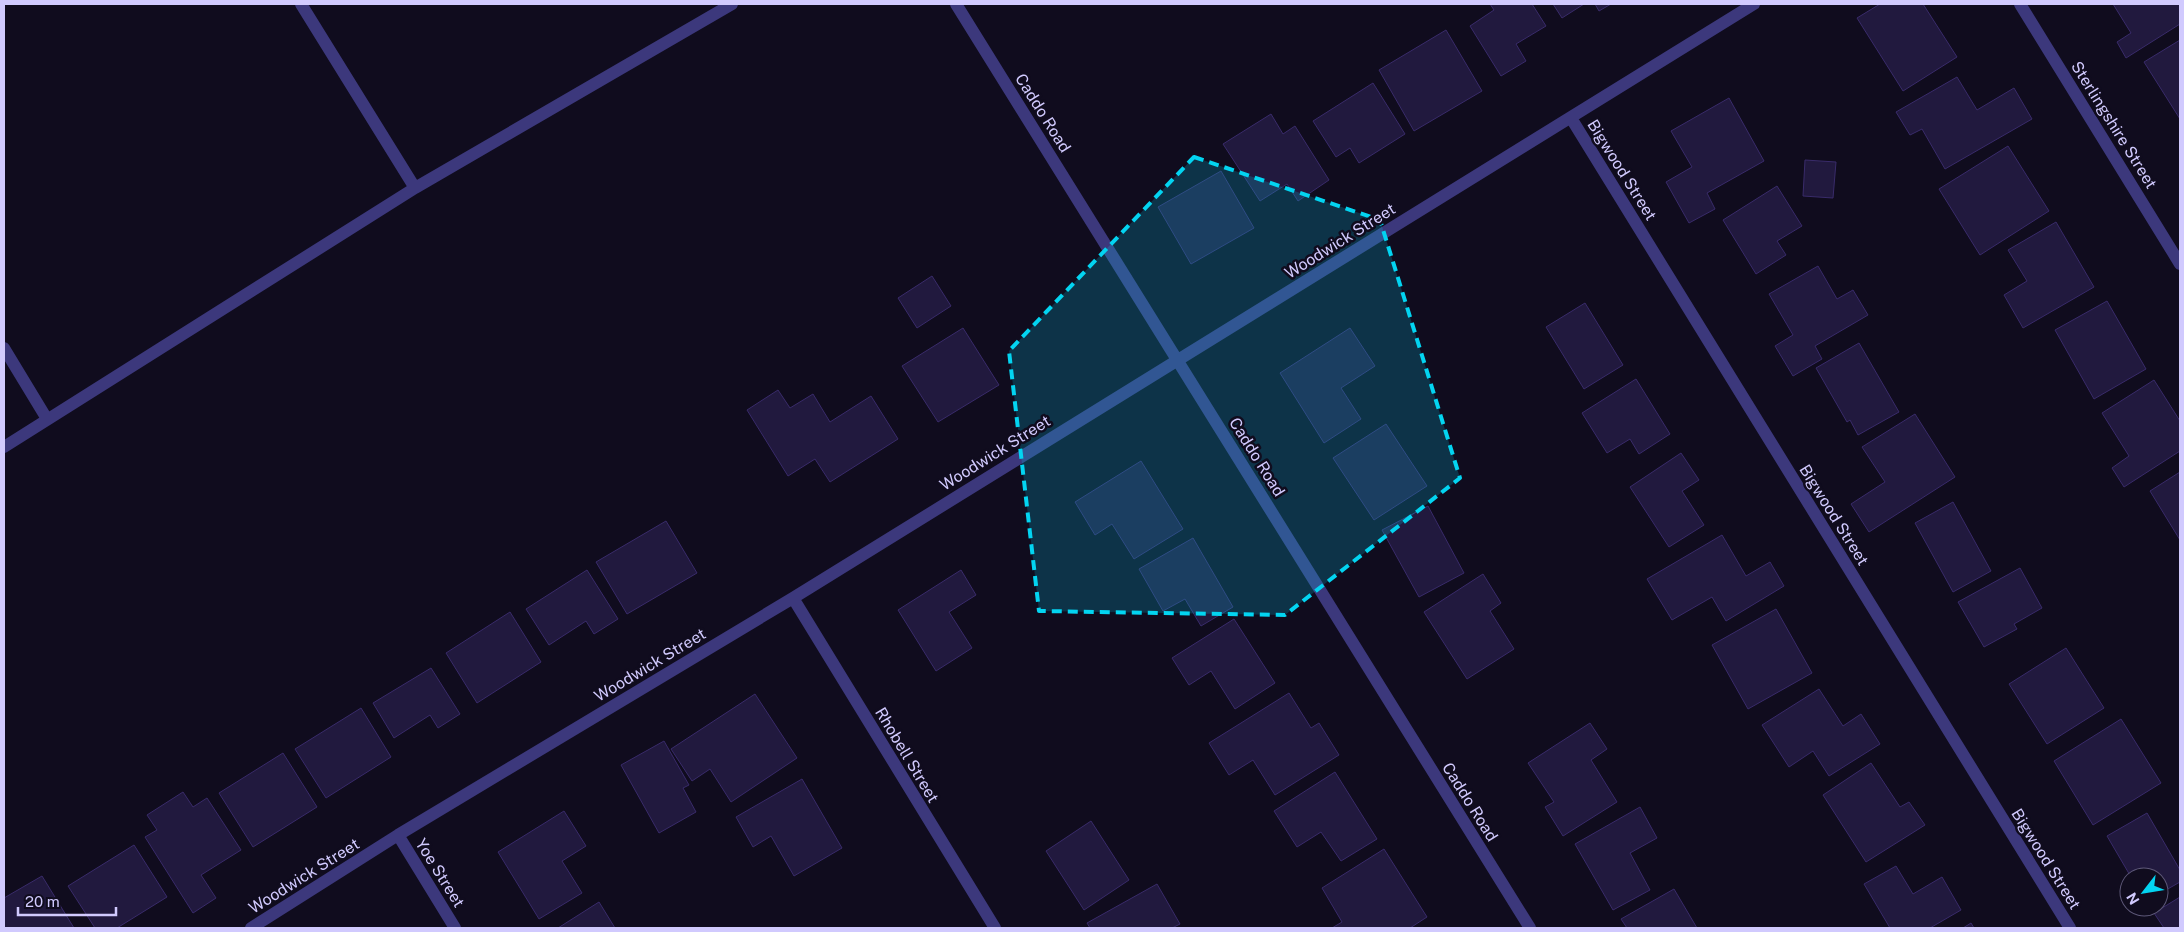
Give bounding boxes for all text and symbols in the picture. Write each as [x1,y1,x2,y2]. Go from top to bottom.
street label: Sterlingshire Street [2067,58,2161,192]
street label: Caddo Road [1011,70,1075,156]
street label: Bigwood Street [1583,116,1661,224]
street label: Woodwick Street [1281,199,1399,283]
street label: Woodwick Street [936,411,1054,495]
street label: Caddo Road [1225,414,1289,500]
street label: Bigwood Street [1795,461,1873,569]
street label: Woodwick Street [591,624,709,706]
street label: Rhobell Street [871,704,943,806]
street label: Caddo Road [1438,759,1502,845]
street label: Bigwood Street [2007,805,2085,913]
street label: Woodwick Street [245,834,363,918]
street label: Yoe Street [411,835,469,911]
north arrow [2119,867,2169,917]
scale bar [18,884,115,916]
text: N [2123,890,2143,908]
text: 20 m [25,893,60,910]

